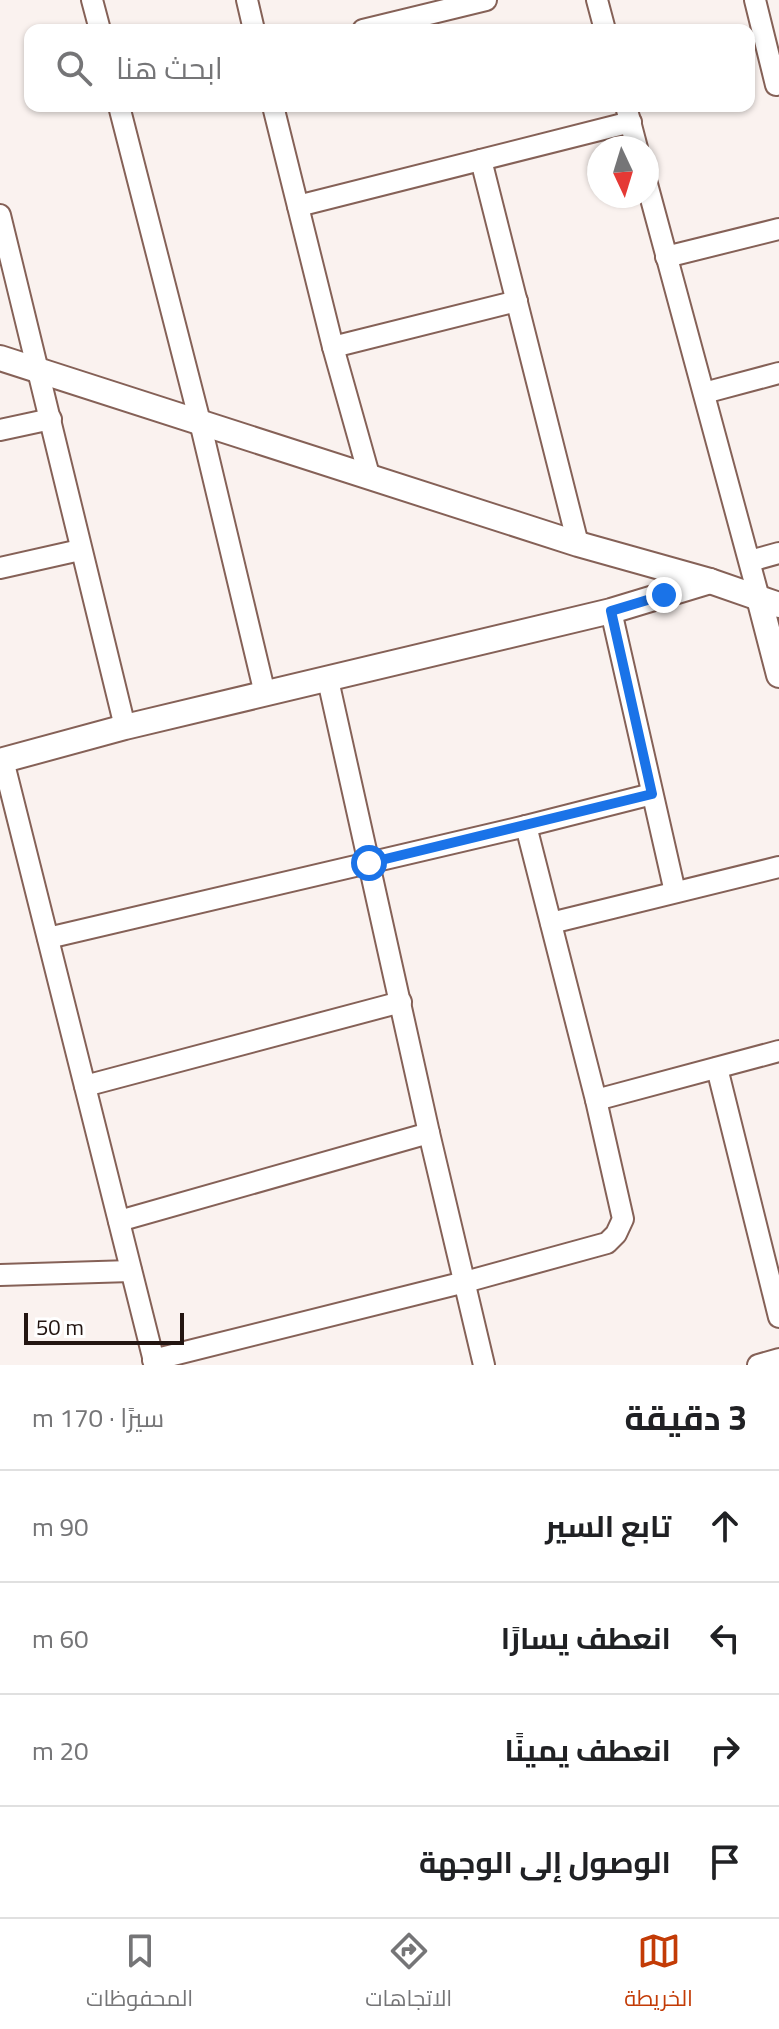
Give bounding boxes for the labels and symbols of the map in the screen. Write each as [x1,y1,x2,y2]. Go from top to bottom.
north arrow [587,136,659,208]
route end [646,577,682,613]
route start [351,845,387,881]
scale bar [24,1309,184,1345]

